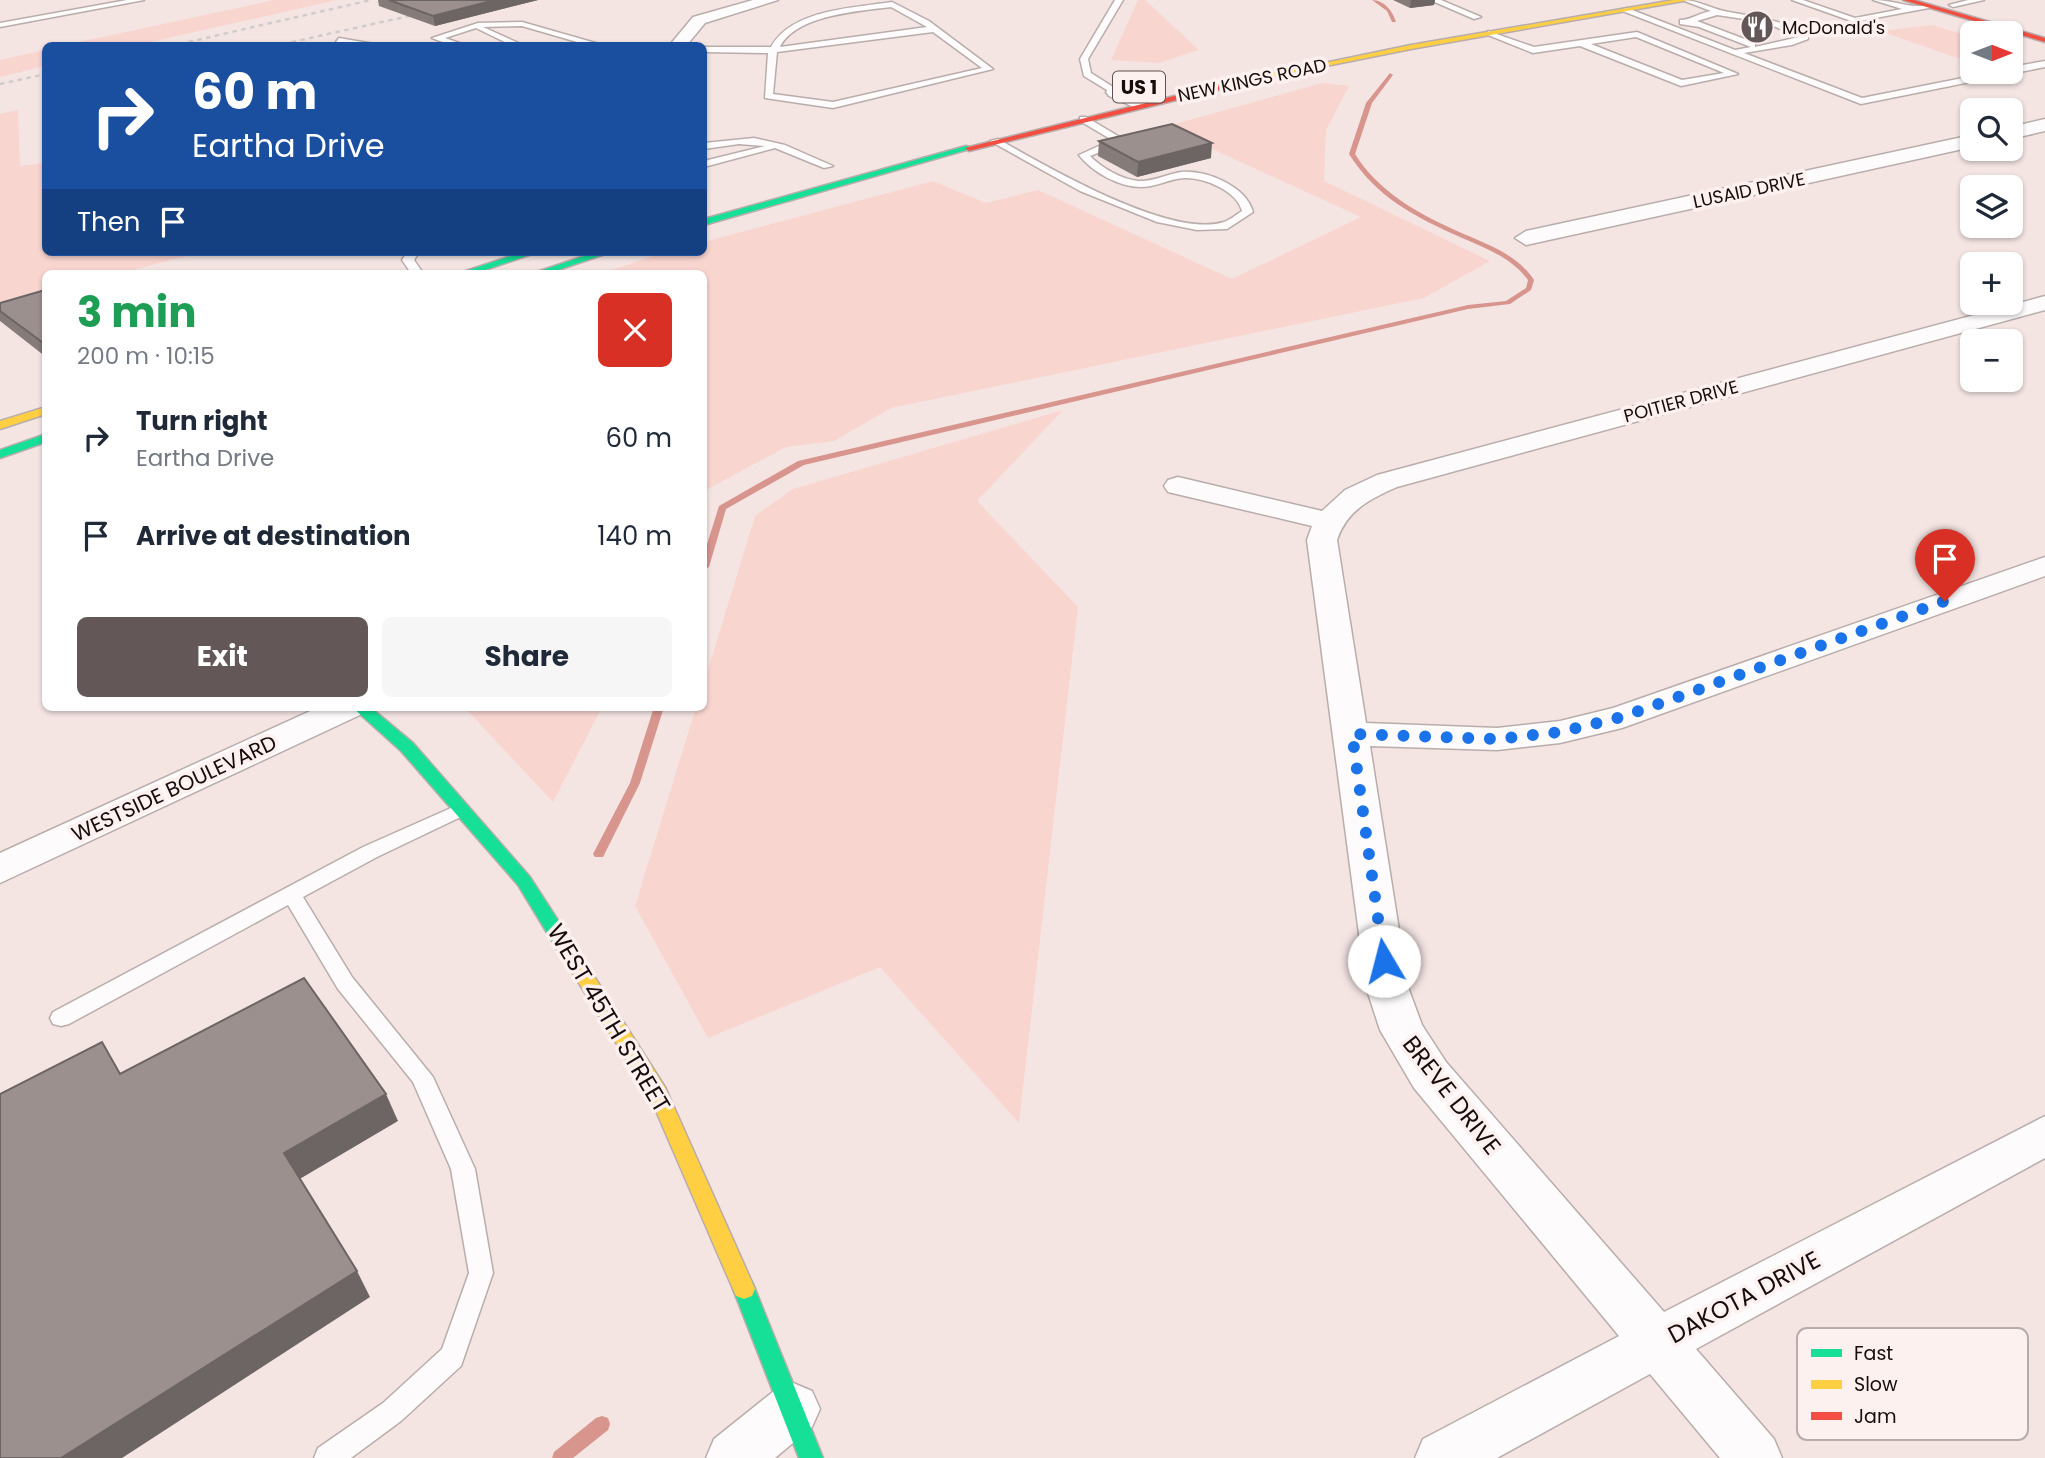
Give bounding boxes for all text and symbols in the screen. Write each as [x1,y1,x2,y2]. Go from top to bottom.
restaurant icon: McDonald's [1738,8,1776,46]
place label: McDonald's [1782,15,1885,40]
north arrow [1960,21,2023,84]
map controls [1960,21,2023,392]
street label: NEW KINGS ROAD [1175,52,1329,108]
text: 60 m [192,58,317,126]
icon: right [77,70,168,161]
road number: US 1 [1113,72,1165,102]
button: search [1960,98,2023,161]
text: Eartha Drive [192,123,385,168]
street label: LUSAID DRIVE [1691,166,1807,214]
button: layers [1960,175,2023,238]
icon: arrive [154,203,192,241]
text: Then [77,204,140,240]
button: + [1960,252,2023,315]
text: 3 min [77,283,197,342]
button: close [598,293,672,367]
button: − [1960,329,2023,392]
text: 200 m · 10:15 [77,340,215,372]
street label: POITIER DRIVE [1621,374,1741,428]
text: Turn right [136,403,268,439]
icon: right [77,419,115,457]
text: 60 m [605,420,672,456]
text: Eartha Drive [136,442,274,474]
icon: arrive [77,517,115,555]
text: Arrive at destination [136,518,411,554]
text: 140 m [597,518,672,554]
pin [1915,529,1975,601]
icon: arrive [1926,540,1964,578]
button: Exit [77,617,368,697]
button: Share [382,617,672,697]
street label: WESTSIDE BOULEVARD [67,728,281,848]
street label: WEST 45TH STREET [540,918,678,1119]
position arrow [1347,924,1421,998]
street label: BREVE DRIVE [1395,1029,1509,1161]
street label: DAKOTA DRIVE [1662,1243,1826,1351]
legend [1797,1328,2028,1440]
text: Fast [1854,1340,1893,1367]
text: Slow [1854,1371,1898,1398]
text: Jam [1854,1403,1896,1430]

